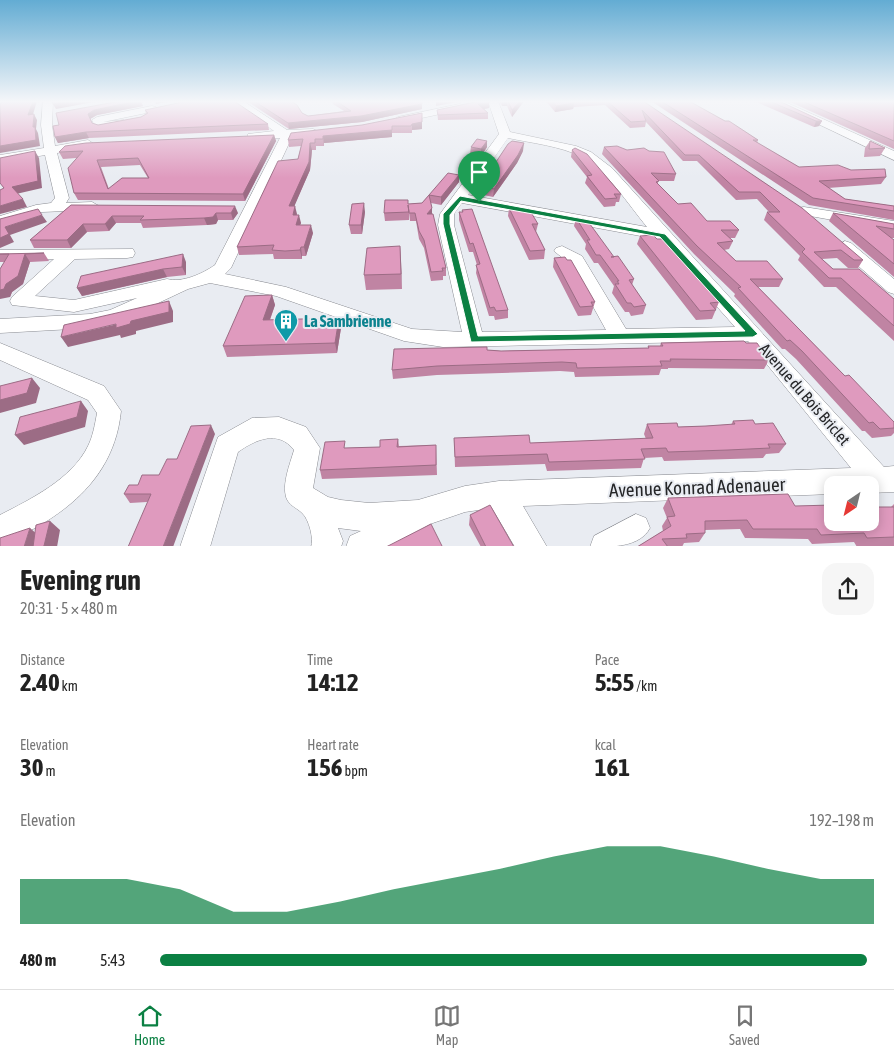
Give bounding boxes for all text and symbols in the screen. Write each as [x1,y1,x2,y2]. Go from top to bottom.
pin [458,151,500,202]
icon: arrive [465,158,493,186]
building icon: La Sambrienne [273,308,299,342]
place label: La Sambrienne [304,312,392,330]
street label: Avenue du Bois Briclet [756,340,854,449]
street label: Avenue Konrad Adenauer [608,473,786,501]
north arrow [824,476,879,531]
map controls [824,476,879,531]
button: share [822,563,874,615]
text: Evening run [20,564,141,596]
text: 20:31 · 5 × 480 m [20,599,118,617]
text: Distance [20,652,65,668]
text: Time [307,652,333,668]
text: Pace [595,652,619,668]
text: 2.40 [20,668,60,696]
text: 14:12 [307,668,359,696]
text: 5:55 [595,668,634,696]
text: km [60,678,78,694]
text: /km [634,678,657,694]
text: Elevation [20,737,69,753]
text: Heart rate [307,737,359,753]
text: kcal [595,737,616,753]
text: 30 [20,753,44,781]
text: 156 [307,753,343,781]
text: 161 [595,753,630,781]
text: m [44,763,56,779]
text: bpm [343,763,368,779]
text: Elevation [20,811,75,829]
text: 192–198 m [810,811,874,829]
text: 480 m [20,951,56,969]
text: 5:43 [100,951,125,969]
tab: Home [134,1002,165,1048]
tab: Map [433,1002,461,1048]
tab: Saved [729,1002,760,1048]

